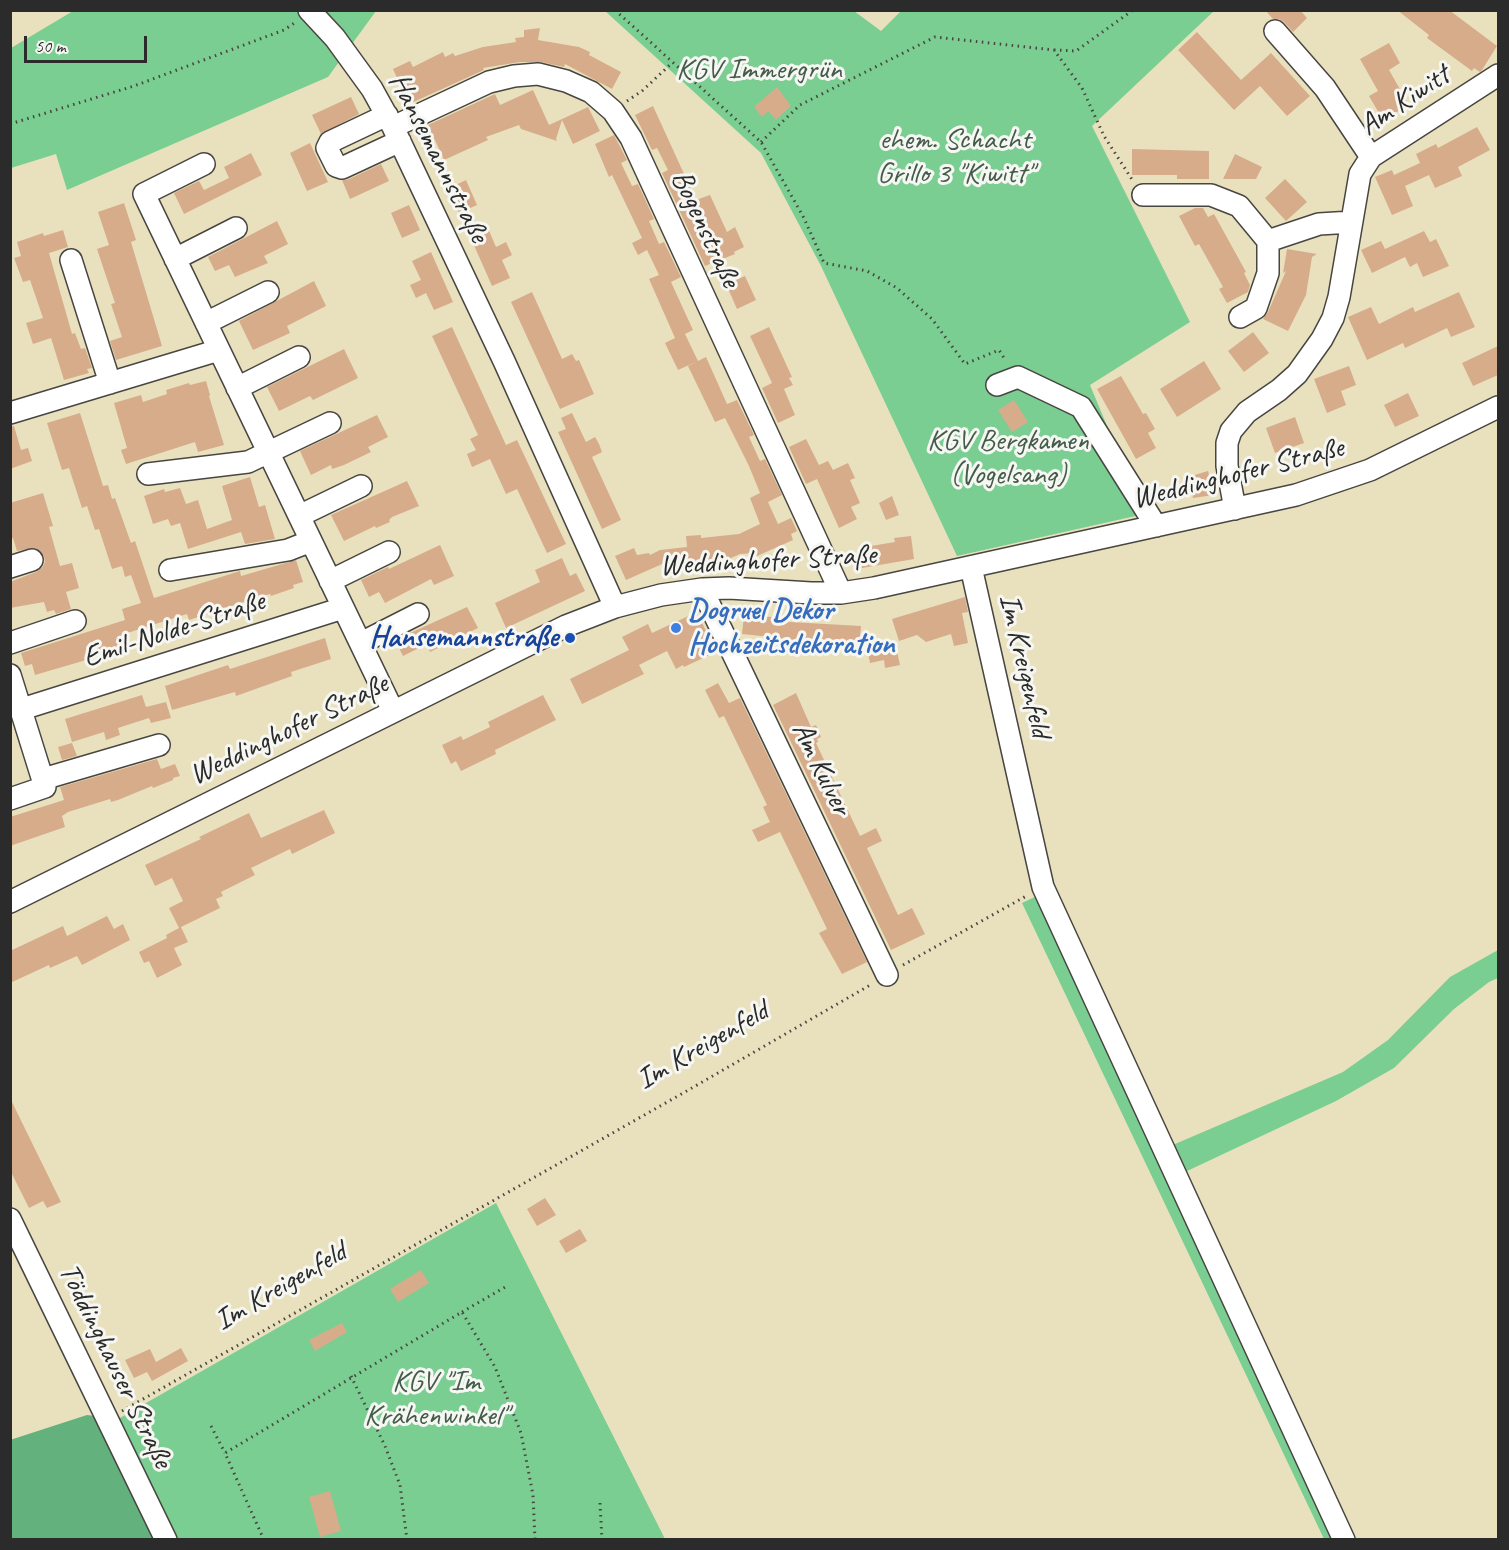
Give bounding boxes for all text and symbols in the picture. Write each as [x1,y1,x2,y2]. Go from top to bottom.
scale bar [27,24,150,62]
text: 50 m [35,35,66,57]
park label: KGV Immergrün [676,52,842,88]
street label: Am Kiwitt [1353,58,1457,144]
street label: Hansemannstraße [380,67,496,249]
park label: ehem. Schacht Grillo 3 "Kiwitt" [877,122,1033,192]
street label: Bogenstraße [662,165,748,293]
park label: KGV Bergkamen (Vogelsang) [927,423,1089,494]
street label: Weddinghofer Straße [1129,430,1347,518]
street label: Weddinghofer Straße [659,537,877,585]
street label: Emil-Nolde-Straße [79,584,269,676]
street label: Im Kreigenfeld [990,591,1058,741]
place label: Dogruel Dekor Hochzeitsdekoration [688,593,895,664]
place label: Hansemannstraße [369,620,558,656]
marker: Dogruel Dekor Hochzeitsdekoration [669,621,683,635]
marker: Hansemannstraße [563,631,577,645]
street label: Weddinghofer Straße [184,666,394,794]
street label: Am Kulver [783,717,859,821]
street label: Im Kreigenfeld [631,994,775,1098]
street label: Im Kreigenfeld [209,1235,353,1339]
street label: Töddinghauser Straße [50,1258,180,1474]
park label: KGV "Im Krähenwinkel" [364,1364,508,1434]

